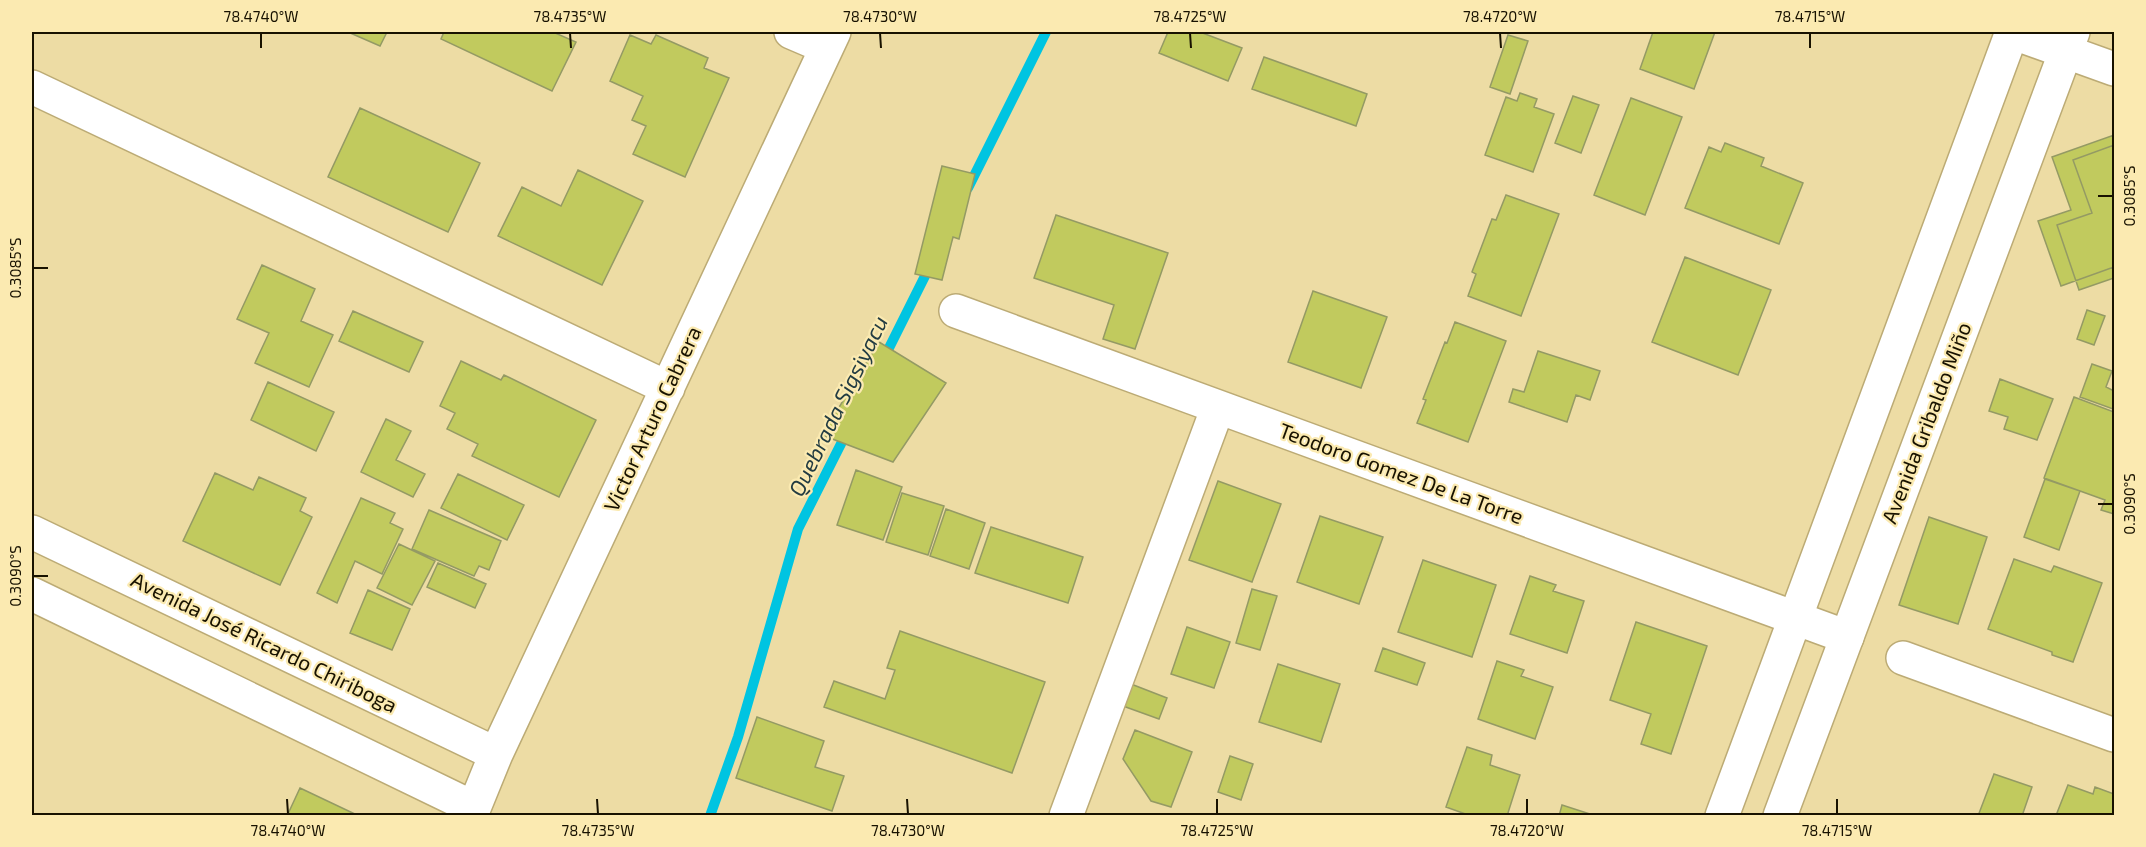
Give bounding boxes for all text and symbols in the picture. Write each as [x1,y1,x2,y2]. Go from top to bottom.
text: 78.4740°W [224,7,298,25]
text: 78.4735°W [533,7,607,25]
text: 78.4730°W [843,7,917,25]
text: 78.4725°W [1153,7,1227,25]
text: 78.4720°W [1463,7,1537,25]
text: 78.4715°W [1775,7,1845,25]
text: 0.3085°S [2120,166,2138,226]
text: 0.3085°S [6,238,24,298]
water label: Quebrada Sigsiyacu [782,311,893,500]
street label: Avenida Gribaldo Miño [1876,318,1976,527]
street label: Victor Arturo Cabrera [598,322,706,515]
street label: Teodoro Gomez De La Torre [1276,417,1527,528]
text: 0.3090°S [2120,473,2138,535]
text: 0.3090°S [6,545,24,607]
street label: Avenida José Ricardo Chiriboga [128,566,402,717]
text: 78.4740°W [251,821,325,839]
text: 78.4735°W [561,821,635,839]
text: 78.4730°W [871,821,945,839]
text: 78.4725°W [1180,821,1254,839]
text: 78.4720°W [1490,821,1564,839]
text: 78.4715°W [1802,821,1872,839]

